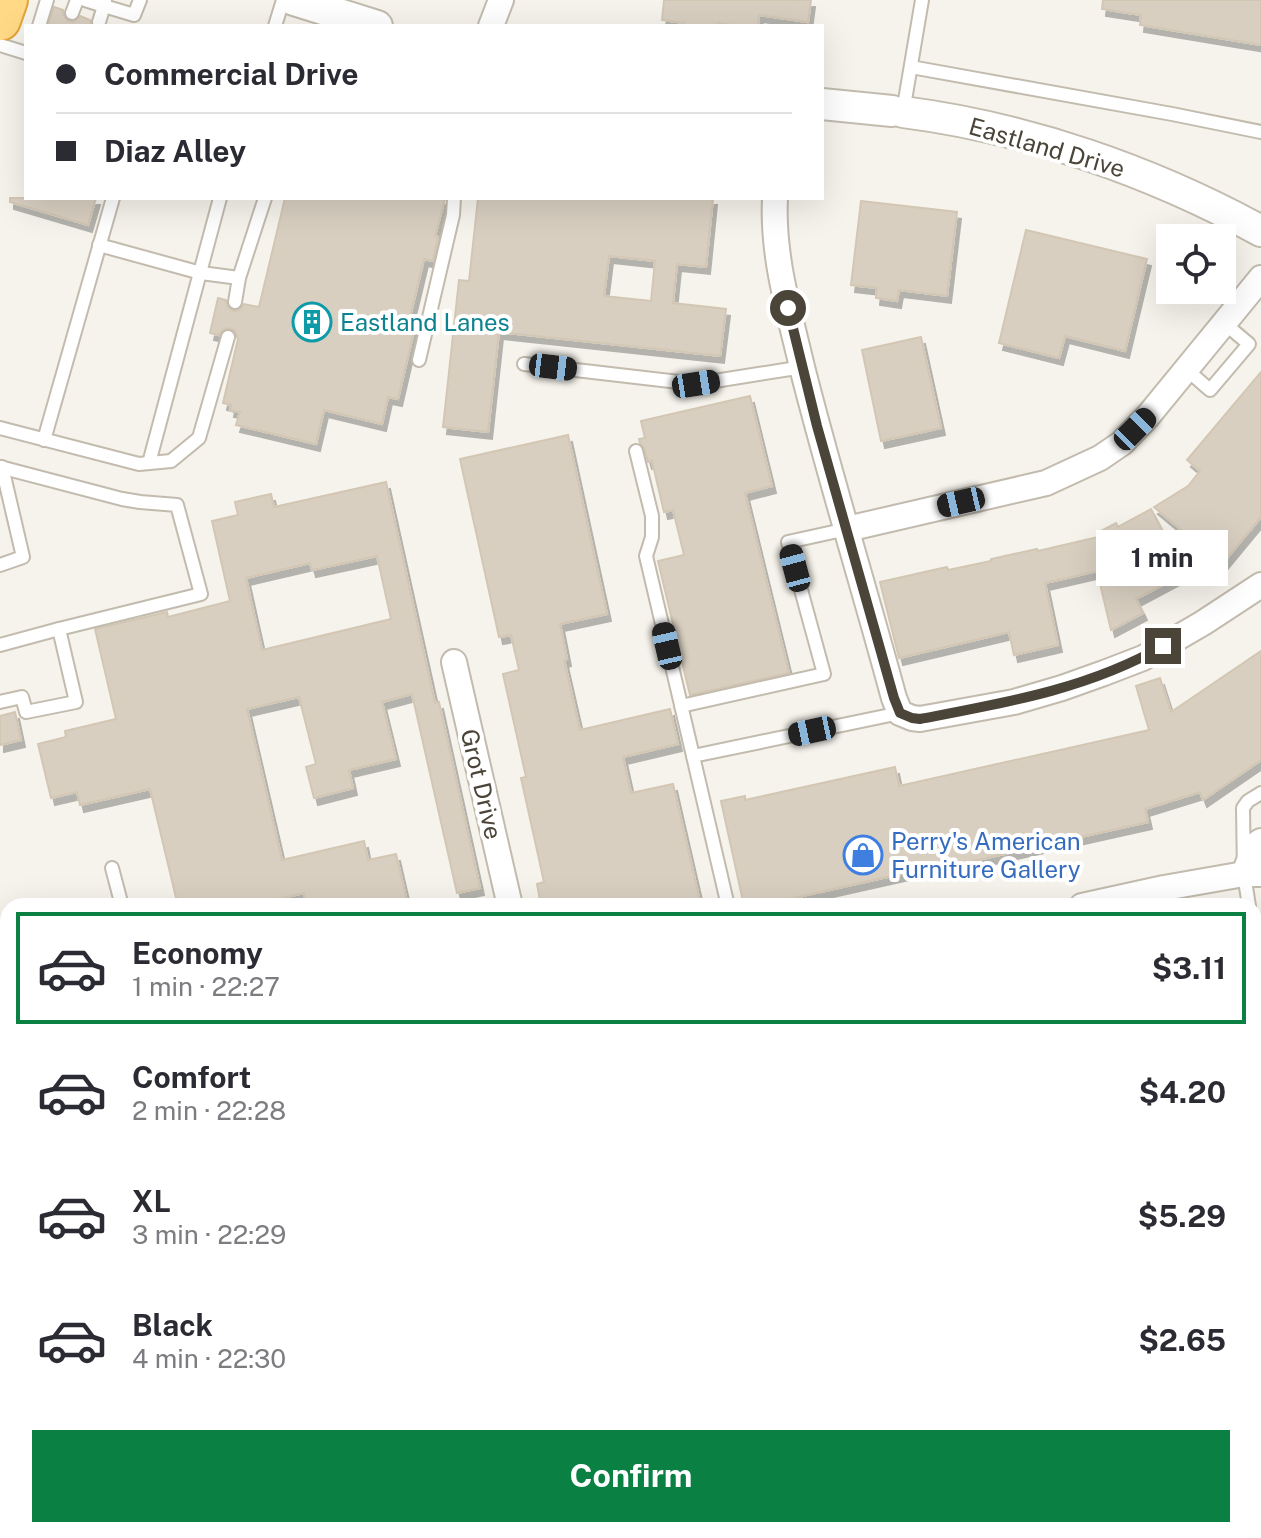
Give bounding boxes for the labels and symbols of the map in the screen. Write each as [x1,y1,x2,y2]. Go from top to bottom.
street label: Eastland Drive [966,111,1128,183]
route start [770,290,806,326]
building icon: Eastland Lanes [291,301,333,343]
place label: Eastland Lanes [340,308,510,336]
car [528,352,578,382]
car [670,368,722,400]
car [1110,404,1160,454]
car [935,485,987,519]
callout: 1 min [1097,530,1229,586]
car [777,542,813,594]
car [650,620,684,672]
route end [1145,628,1181,664]
car [786,714,838,748]
street label: Grot Drive [456,726,508,842]
place label: Perry's American Furniture Gallery [891,827,1081,883]
shop icon: Perry's American Furniture Gallery [842,834,884,876]

